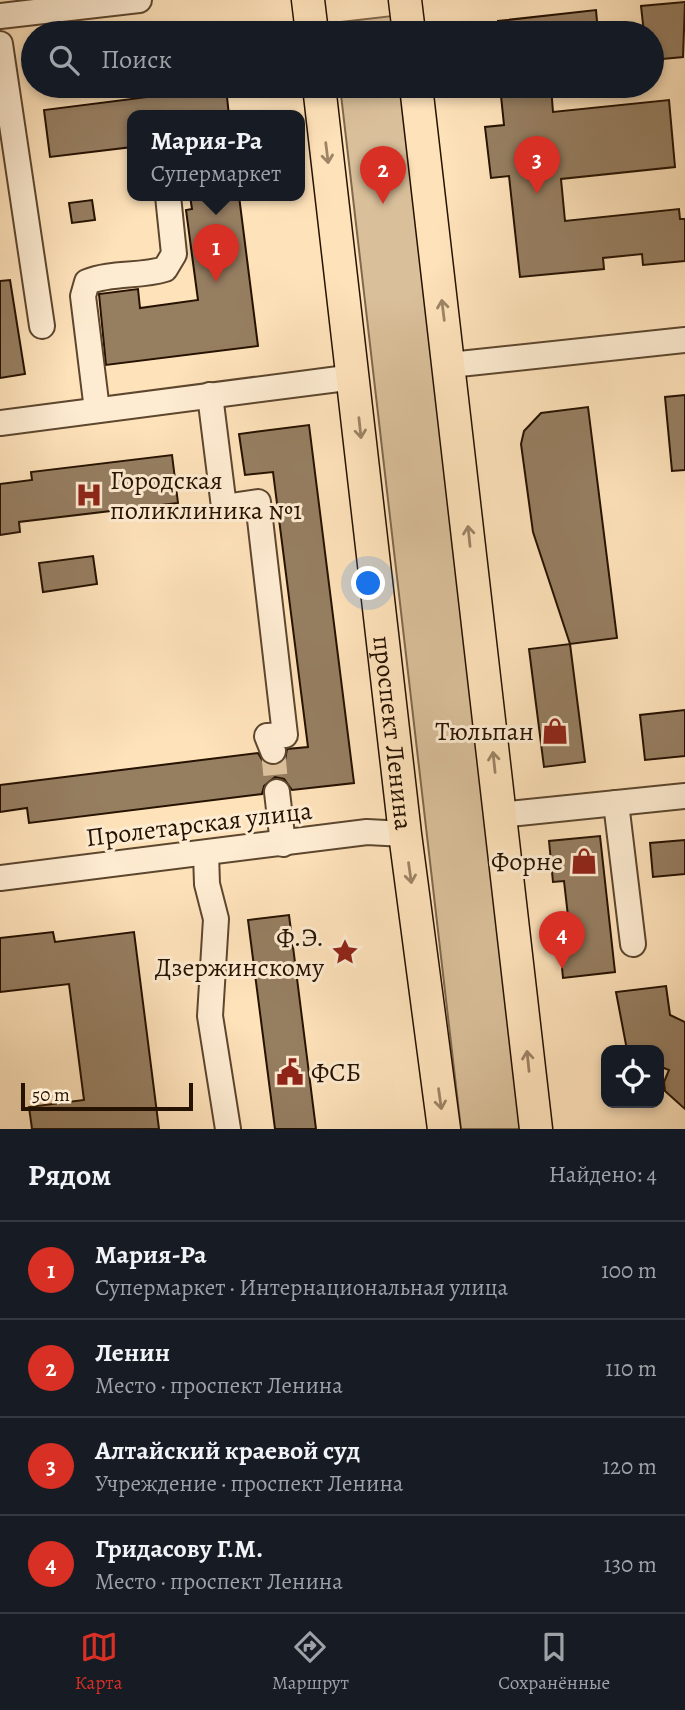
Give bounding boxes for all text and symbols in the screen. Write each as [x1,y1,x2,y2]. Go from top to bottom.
search box [21,21,664,98]
icon: search [45,41,83,79]
text: Поиск [101,42,172,77]
popup [127,110,305,201]
text: Мария-Ра [151,123,262,158]
pin: 3 [514,136,560,194]
one-way arrow [320,142,333,164]
pin: 2 [360,146,406,204]
text: Супермаркет [151,158,281,189]
pin: 1 [193,224,239,282]
one-way arrow [436,299,449,322]
one-way arrow [354,416,367,439]
place label: Городская поликлиника №1 [110,463,302,528]
hospital icon: Городская поликлиника №1 [74,480,104,510]
one-way arrow [462,525,475,548]
your location [351,566,385,600]
street label: проспект Ленина [365,634,422,832]
place label: Тюльпан [435,714,534,749]
shop icon: Тюльпан [540,716,570,746]
one-way arrow [488,751,501,774]
street label: Пролетарская улица [84,793,314,855]
place label: Форне [491,844,563,879]
shop icon: Форне [569,846,599,876]
one-way arrow [404,861,417,884]
pin: 4 [539,911,585,969]
place label: Ф.Э. Дзержинскому [155,920,324,985]
place icon: Ф.Э. Дзержинскому [330,937,360,967]
map controls [601,1045,664,1108]
button: locate [601,1045,664,1108]
one-way arrow [522,1050,535,1073]
place label: ФСБ [311,1055,361,1090]
public building icon: ФСБ [275,1057,305,1087]
scale bar [21,1080,192,1112]
text: 50 m [32,1082,70,1108]
one-way arrow [433,1087,446,1110]
text: Рядом [28,1155,111,1195]
text: Найдено: 4 [549,1159,657,1190]
text: Мария-Ра [95,1237,207,1272]
text: 1 [47,1255,55,1286]
text: 100 m [601,1255,657,1286]
text: Супермаркет · Интернациональная улица [95,1272,508,1303]
text: Ленин [95,1335,170,1370]
text: 2 [45,1353,57,1384]
text: 110 m [605,1353,657,1384]
text: Место · проспект Ленина [95,1370,343,1401]
text: Алтайский краевой суд [95,1433,360,1468]
text: 3 [46,1451,56,1482]
text: 120 m [602,1451,657,1482]
text: Учреждение · проспект Ленина [95,1468,403,1499]
text: Гридасову Г.М. [95,1531,263,1566]
text: 4 [46,1549,56,1580]
text: 130 m [604,1549,657,1580]
text: Место · проспект Ленина [95,1566,343,1597]
tab: Карта [75,1628,123,1696]
tab: Маршрут [272,1628,349,1696]
tab: Сохранённые [498,1628,610,1696]

